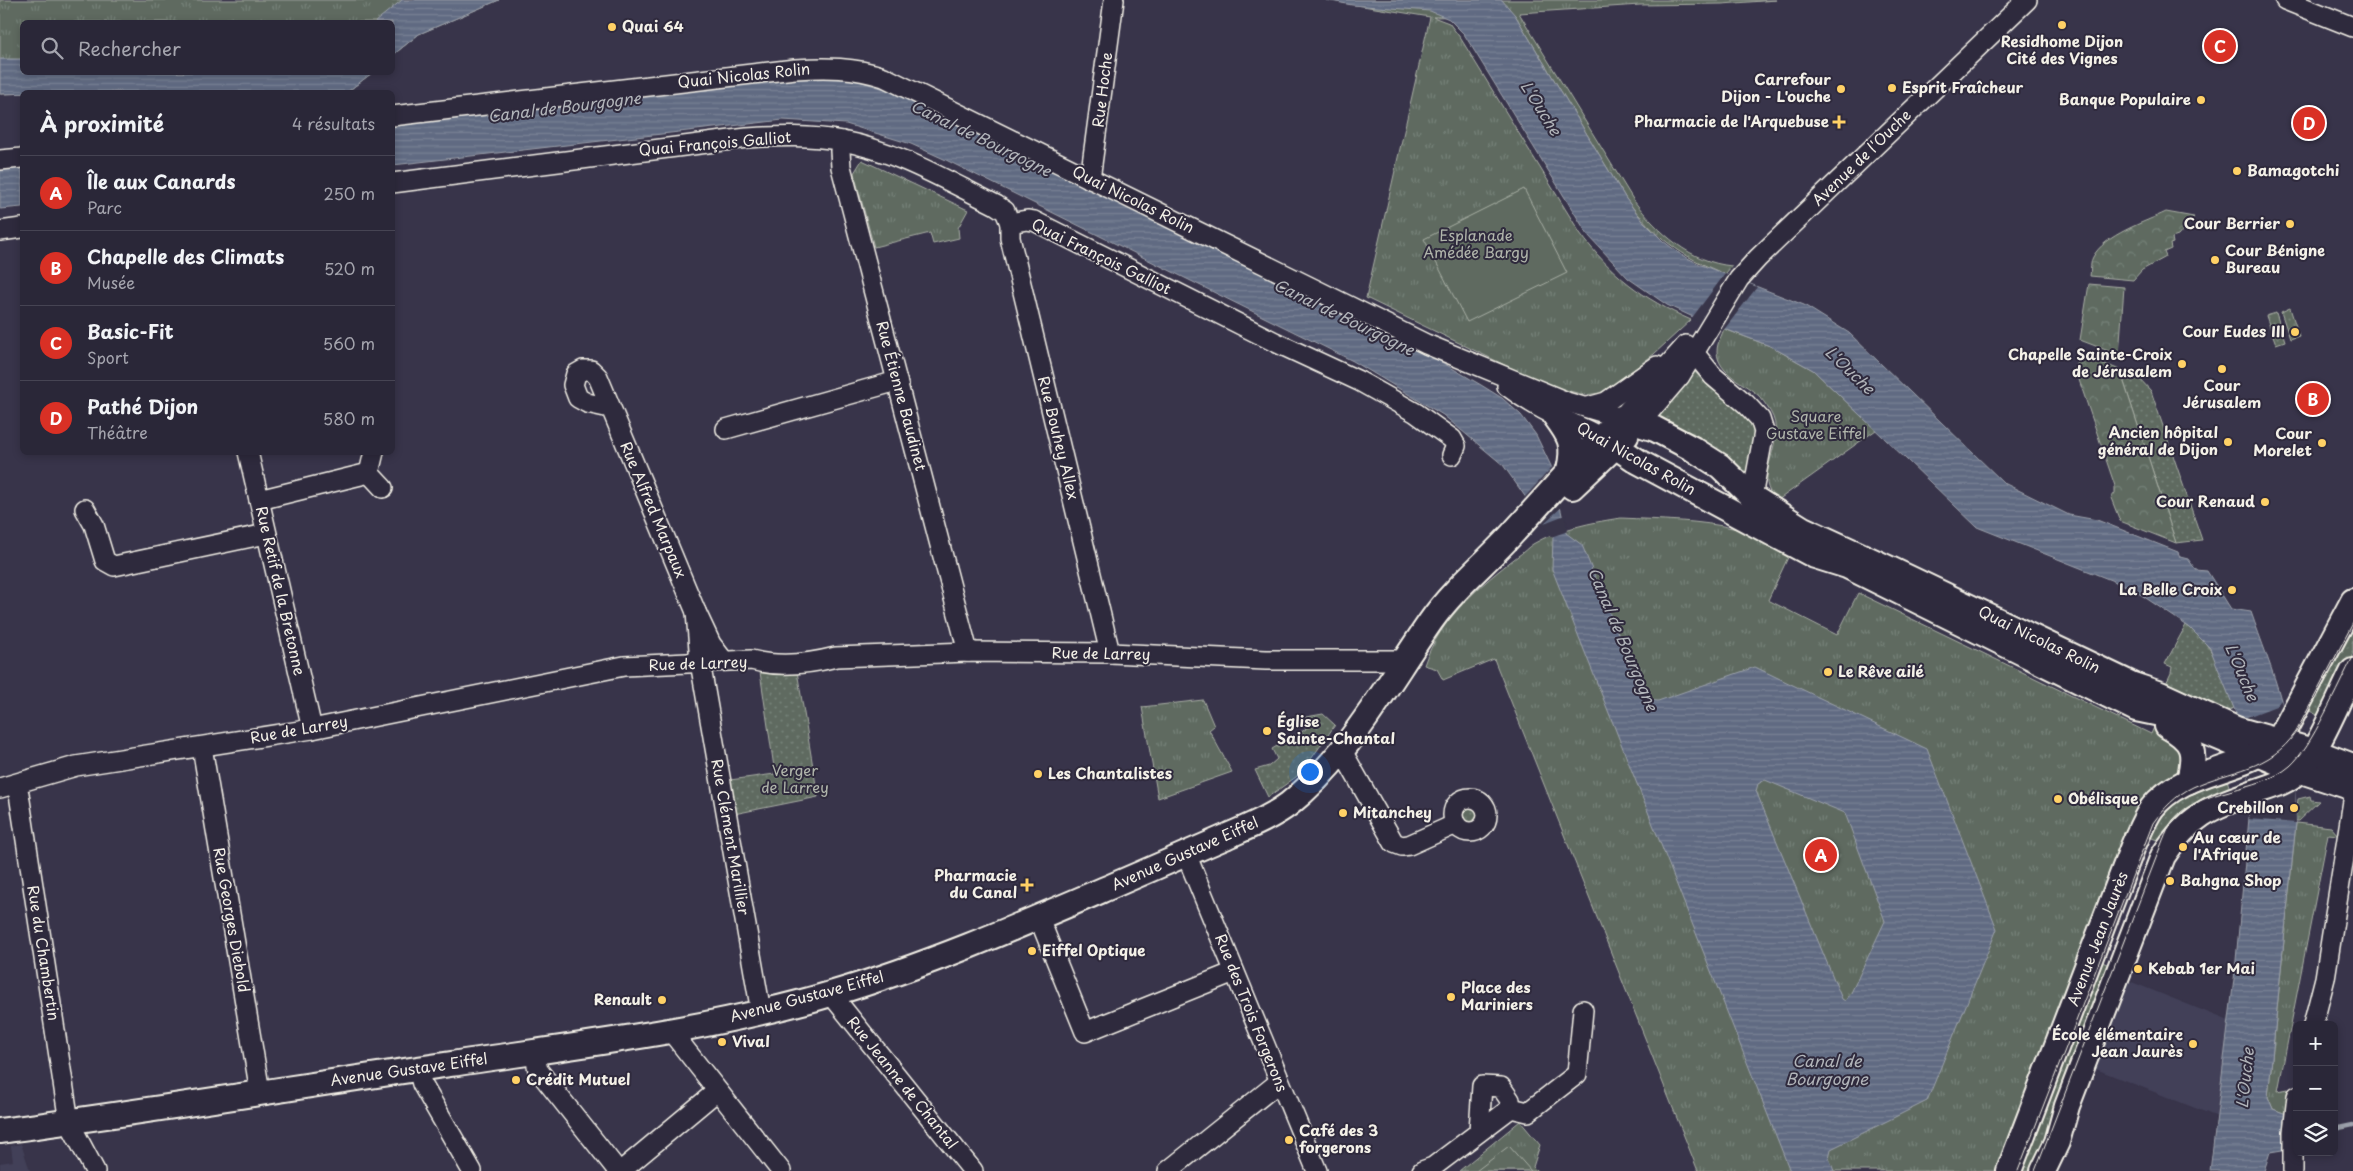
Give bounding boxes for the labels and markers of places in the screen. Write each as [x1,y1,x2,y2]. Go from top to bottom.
place label: Quai 64 [622,14,684,37]
marker: Residhome Dijon Cité des Vignes [2056,19,2068,31]
marker: Quai 64 [606,21,618,33]
pin: C [2204,27,2236,65]
place label: Residhome Dijon Cité des Vignes [2001,29,2123,69]
place label: Carrefour Dijon - L'ouche [1721,67,1831,107]
place label: Esprit Fraîcheur [1902,75,2024,98]
marker: Esprit Fraîcheur [1886,82,1898,94]
marker: Carrefour Dijon - L'ouche [1835,83,1847,95]
place label: Banque Populaire [2059,87,2191,110]
marker: Banque Populaire [2195,94,2207,106]
pin: D [2293,104,2325,142]
place label: Pharmacie de l'Arquebuse [1634,109,1829,132]
marker: Pharmacie de l'Arquebuse [1833,116,1845,128]
place label: Bamagotchi [2247,158,2340,181]
marker: Bamagotchi [2231,165,2243,177]
place label: Cour Berrier [2184,211,2280,234]
marker: Cour Berrier [2284,218,2296,230]
place label: Cour Bénigne Bureau [2225,238,2325,278]
marker: Cour Bénigne Bureau [2209,254,2221,266]
place label: Cour Eudes III [2182,319,2285,342]
marker: Cour Eudes III [2289,326,2301,338]
place label: Chapelle Sainte-Croix de Jérusalem [2008,342,2172,382]
marker: Chapelle Sainte-Croix de Jérusalem [2176,358,2188,370]
marker: Cour Jérusalem [2216,363,2228,375]
place label: Cour Jérusalem [2183,373,2261,413]
pin: B [2297,380,2329,418]
place label: Ancien hôpital général de Dijon [2098,420,2218,460]
place label: Cour Morelet [2253,421,2312,461]
marker: Ancien hôpital général de Dijon [2222,436,2234,448]
marker: Cour Morelet [2316,437,2328,449]
place label: Cour Renaud [2156,489,2255,512]
marker: Cour Renaud [2259,496,2271,508]
place label: La Belle Croix [2119,577,2222,600]
marker: La Belle Croix [2226,584,2238,596]
place label: Le Rêve ailé [1838,659,1925,682]
marker: Le Rêve ailé [1822,666,1834,678]
place label: Église Sainte-Chantal [1277,709,1395,749]
marker: Église Sainte-Chantal [1261,725,1273,737]
place label: Les Chantalistes [1048,761,1172,784]
marker: Les Chantalistes [1032,768,1044,780]
place label: Obélisque [2068,786,2138,809]
marker: Obélisque [2052,793,2064,805]
place label: Crebillon [2217,795,2284,818]
place label: Mitanchey [1353,800,1432,823]
marker: Crebillon [2288,802,2300,814]
marker: Mitanchey [1337,807,1349,819]
place label: Au cœur de l'Afrique [2192,825,2281,865]
pin: A [1805,836,1837,874]
marker: Au cœur de l'Afrique [2177,841,2189,853]
place label: Pharmacie du Canal [934,863,1017,903]
place label: Bahgna Shop [2180,868,2281,891]
marker: Bahgna Shop [2164,875,2176,887]
marker: Pharmacie du Canal [1021,879,1033,891]
place label: Eiffel Optique [1042,938,1146,961]
marker: Eiffel Optique [1026,945,1038,957]
place label: Kebab 1er Mai [2148,956,2255,979]
marker: Kebab 1er Mai [2132,963,2144,975]
place label: Place des Mariniers [1461,975,1533,1015]
place label: Renault [594,987,652,1010]
marker: Place des Mariniers [1445,991,1457,1003]
marker: Renault [656,994,668,1006]
place label: École élémentaire Jean Jaurès [2052,1022,2183,1062]
place label: Vival [732,1029,770,1052]
marker: Vival [716,1036,728,1048]
marker: École élémentaire Jean Jaurès [2187,1038,2199,1050]
place label: Crédit Mutuel [526,1067,630,1090]
marker: Crédit Mutuel [510,1074,522,1086]
place label: Café des 3 forgerons [1299,1118,1378,1158]
marker: Café des 3 forgerons [1283,1134,1295,1146]

